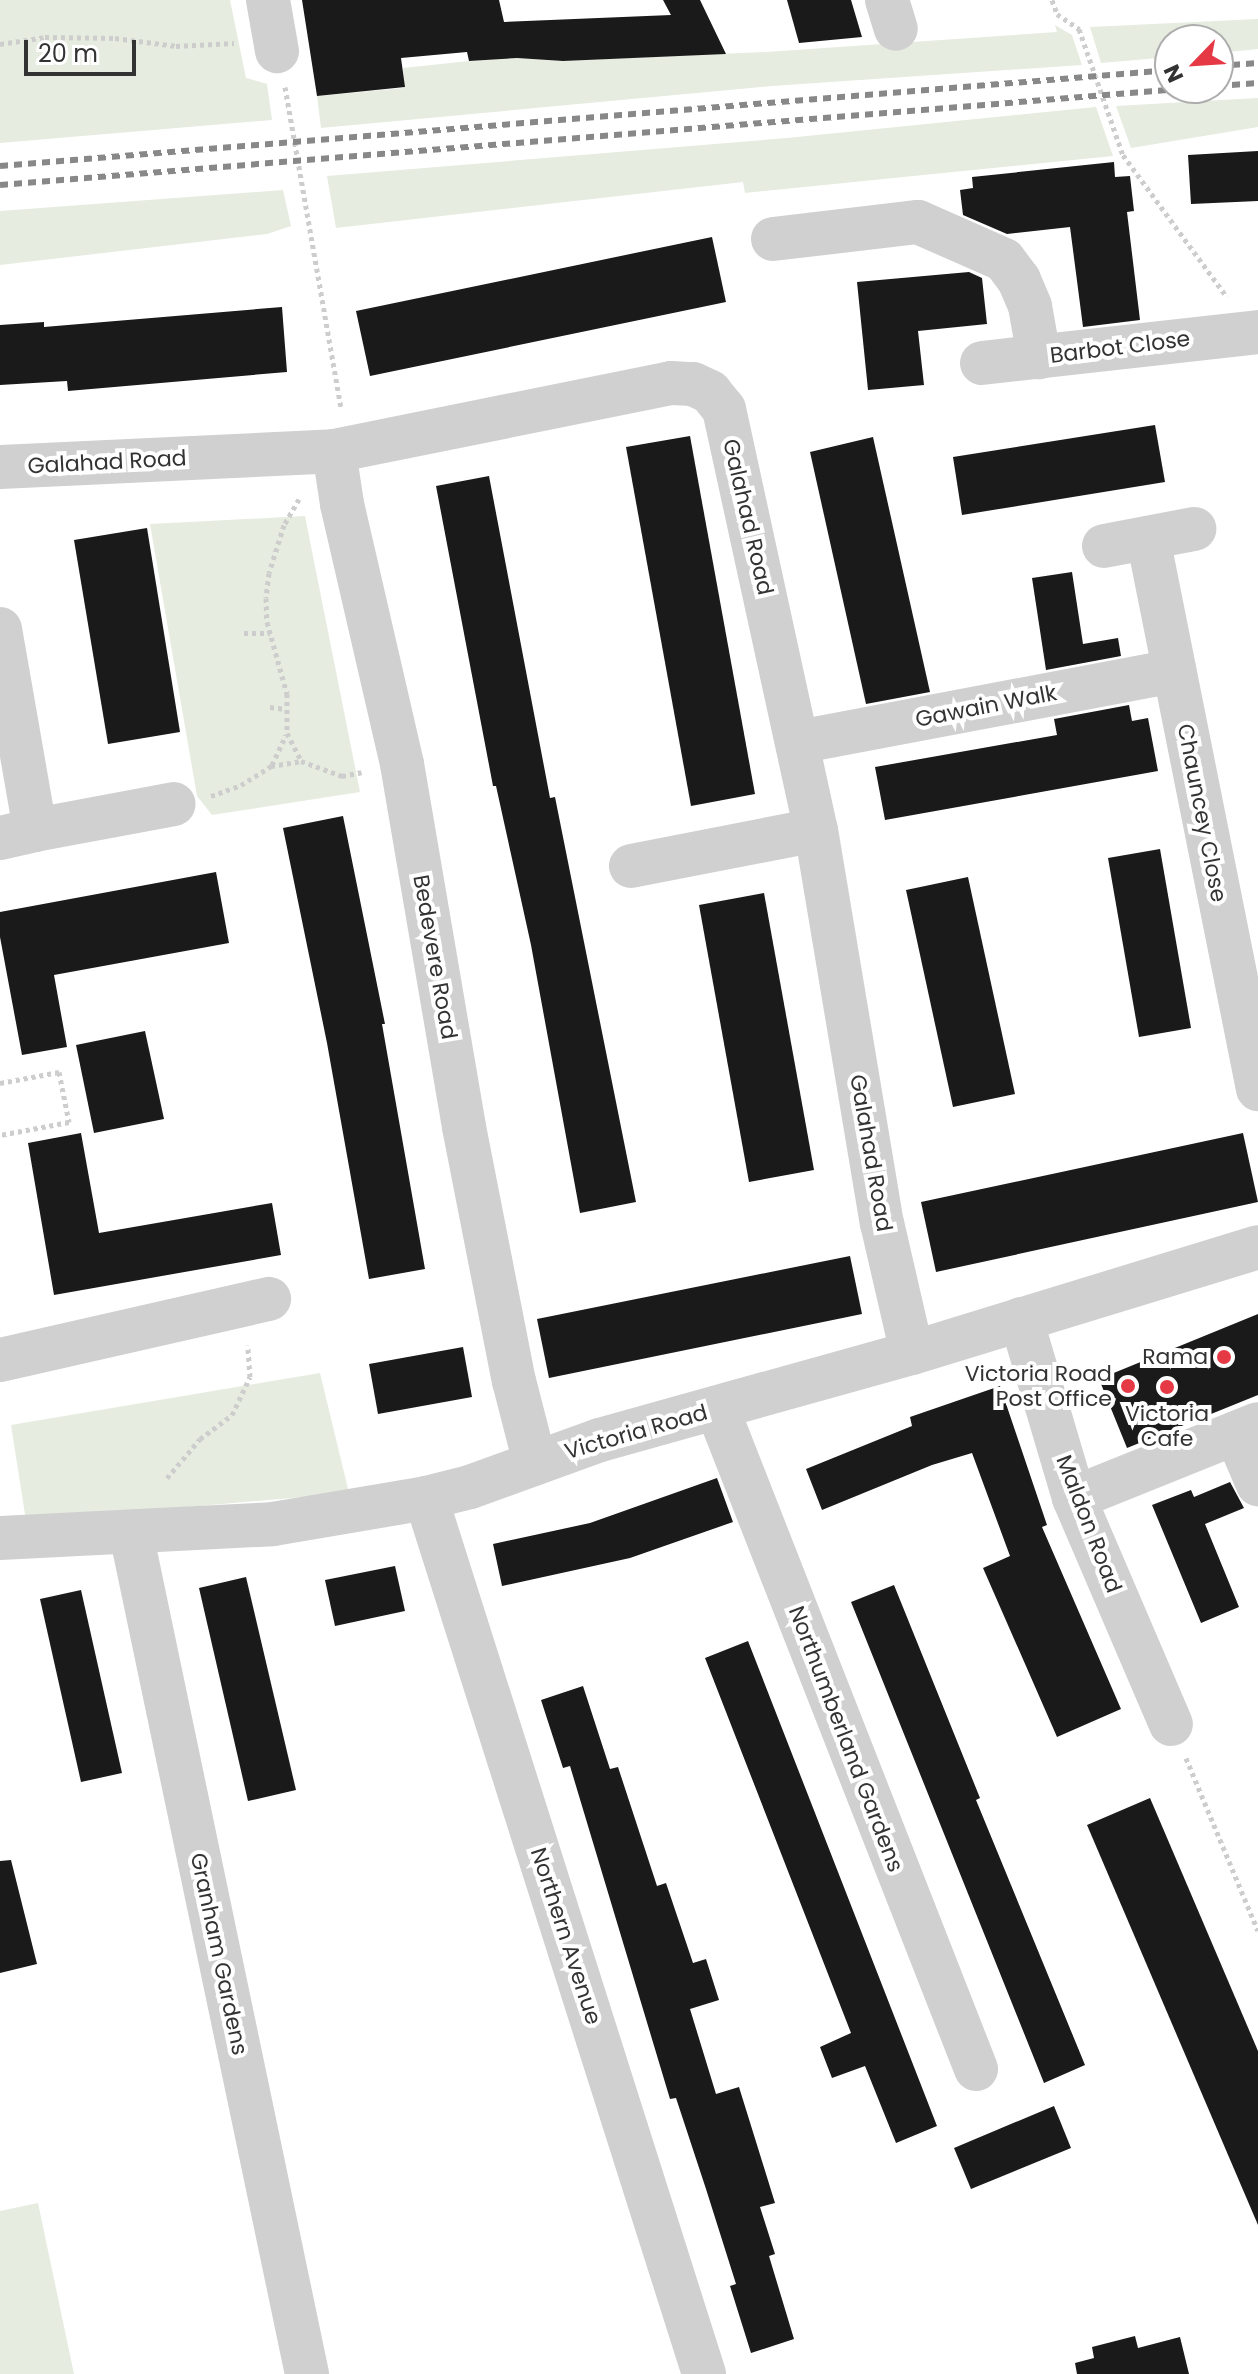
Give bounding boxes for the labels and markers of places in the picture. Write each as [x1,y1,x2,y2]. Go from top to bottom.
place label: Rama [1142,1344,1208,1370]
marker: Rama [1215,1348,1233,1366]
place label: Victoria Road Post Office [965,1360,1112,1412]
marker: Victoria Road Post Office [1119,1377,1137,1395]
marker: Victoria Cafe [1158,1378,1176,1396]
place label: Victoria Cafe [1125,1400,1209,1452]

